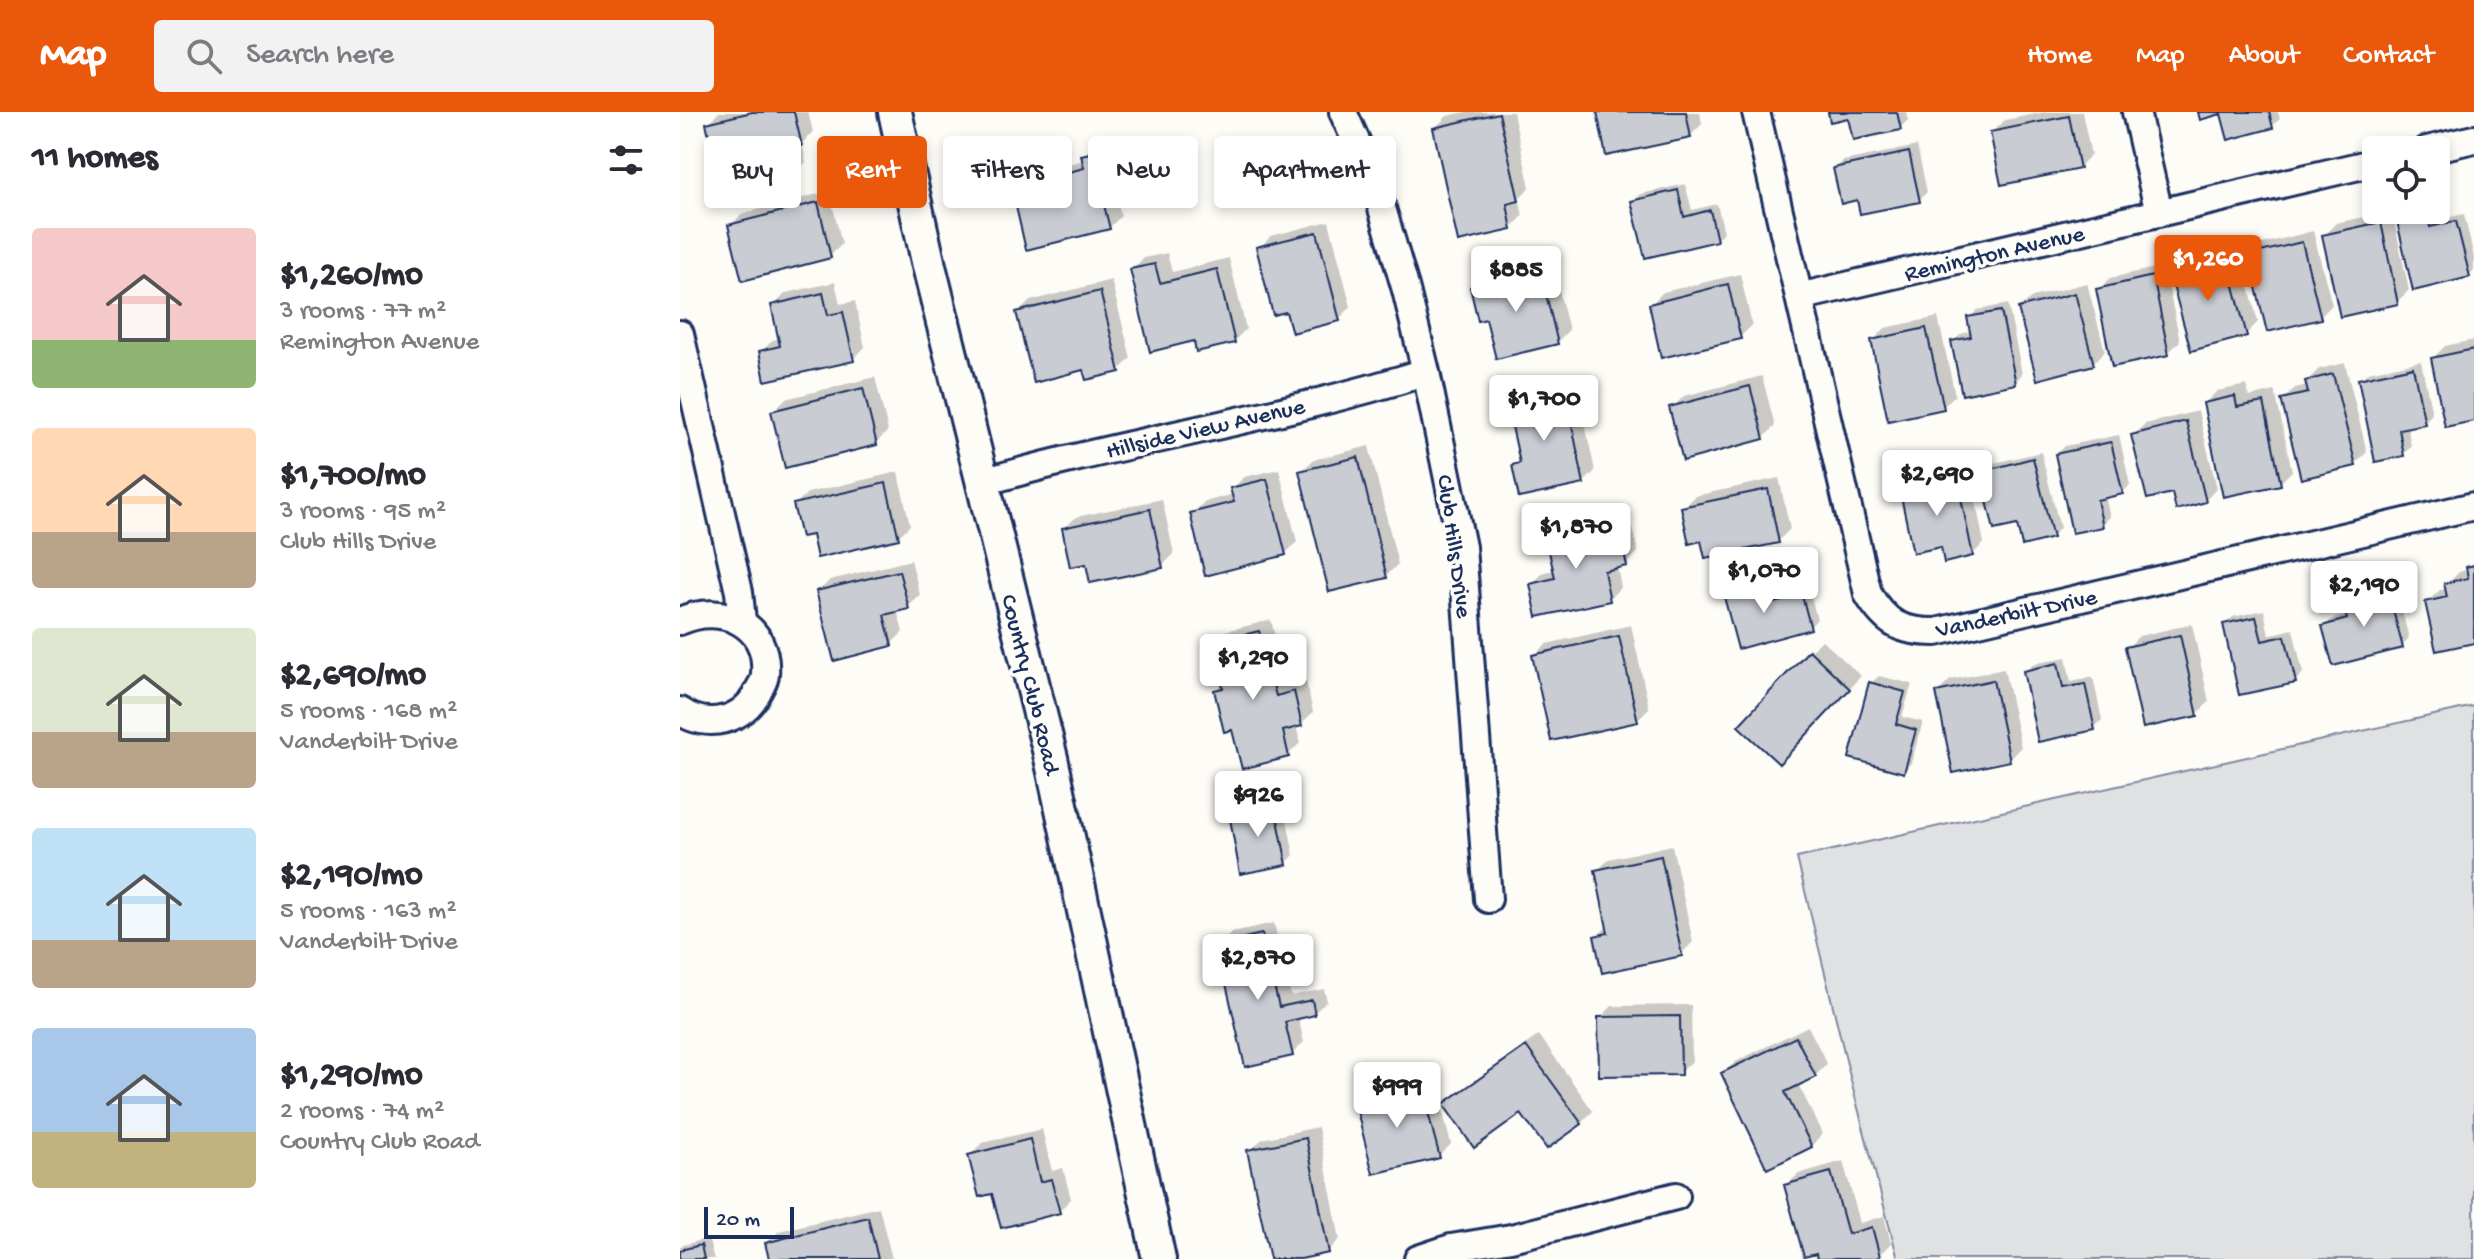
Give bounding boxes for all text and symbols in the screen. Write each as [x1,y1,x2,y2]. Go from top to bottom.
search box [154,20,714,92]
text: Map [40,34,106,78]
icon: search [182,34,226,78]
text: Search here [246,39,394,74]
text: Home [2027,40,2092,73]
text: Map [2136,40,2185,73]
text: About [2229,40,2299,73]
text: Contact [2343,40,2434,73]
chip: Buy [704,136,801,208]
chip: Rent [817,136,927,208]
chip: Filters [943,136,1072,208]
chip: New [1088,136,1198,208]
chip: Apartment [1214,136,1396,208]
map controls [2362,136,2450,224]
button: locate [2362,136,2450,224]
icon: filters [604,138,648,182]
text: 11 homes [32,140,158,180]
street label: Remington Avenue [1902,220,2088,290]
pin: $1,260 [2143,235,2273,303]
text: $1,260 [2172,245,2244,276]
pin: $885 [1469,246,1563,314]
text: $885 [1489,256,1543,287]
text: $1,260/mo [280,257,423,297]
icon: home [96,260,192,356]
text: 3 rooms · 77 m² [280,297,446,328]
text: Remington Avenue [280,328,479,359]
pin: $1,700 [1479,375,1609,443]
text: $1,700 [1507,385,1581,416]
street label: Hillside View Avenue [1104,393,1309,467]
pin: $2,690 [1872,450,2002,518]
text: $1,700/mo [280,457,426,497]
icon: home [96,460,192,556]
text: $2,690 [1900,460,1974,491]
street label: Club Hills Drive [1428,473,1477,621]
text: 3 rooms · 95 m² [280,497,446,528]
pin: $1,870 [1511,503,1641,571]
text: $1,870 [1540,513,1612,544]
text: Club Hills Drive [280,528,436,559]
pin: $1,070 [1699,547,1829,615]
text: $1,070 [1727,557,1801,588]
pin: $2,190 [2299,561,2429,629]
text: $2,190 [2329,571,2399,602]
street label: Vanderbilt Drive [1933,584,2101,647]
street label: Country Club Road [992,592,1065,780]
pin: $1,290 [1188,634,1318,702]
text: $1,290 [1218,644,1288,675]
text: $2,690/mo [280,657,426,697]
icon: home [96,660,192,756]
text: 5 rooms · 168 m² [280,697,457,728]
text: Vanderbilt Drive [280,728,458,759]
pin: $926 [1211,771,1305,839]
text: $926 [1233,781,1283,812]
text: $2,190/mo [280,857,423,897]
icon: home [96,860,192,956]
text: 5 rooms · 163 m² [280,897,457,928]
text: Vanderbilt Drive [280,928,458,959]
pin: $2,870 [1193,934,1323,1002]
text: $2,870 [1220,944,1296,975]
text: $1,290/mo [280,1057,423,1097]
icon: home [96,1060,192,1156]
pin: $999 [1350,1062,1444,1130]
text: $999 [1372,1072,1422,1103]
text: 2 rooms · 74 m² [280,1097,444,1128]
text: Country Club Road [280,1128,480,1159]
scale bar [704,1203,794,1239]
text: 20 m [716,1208,760,1234]

